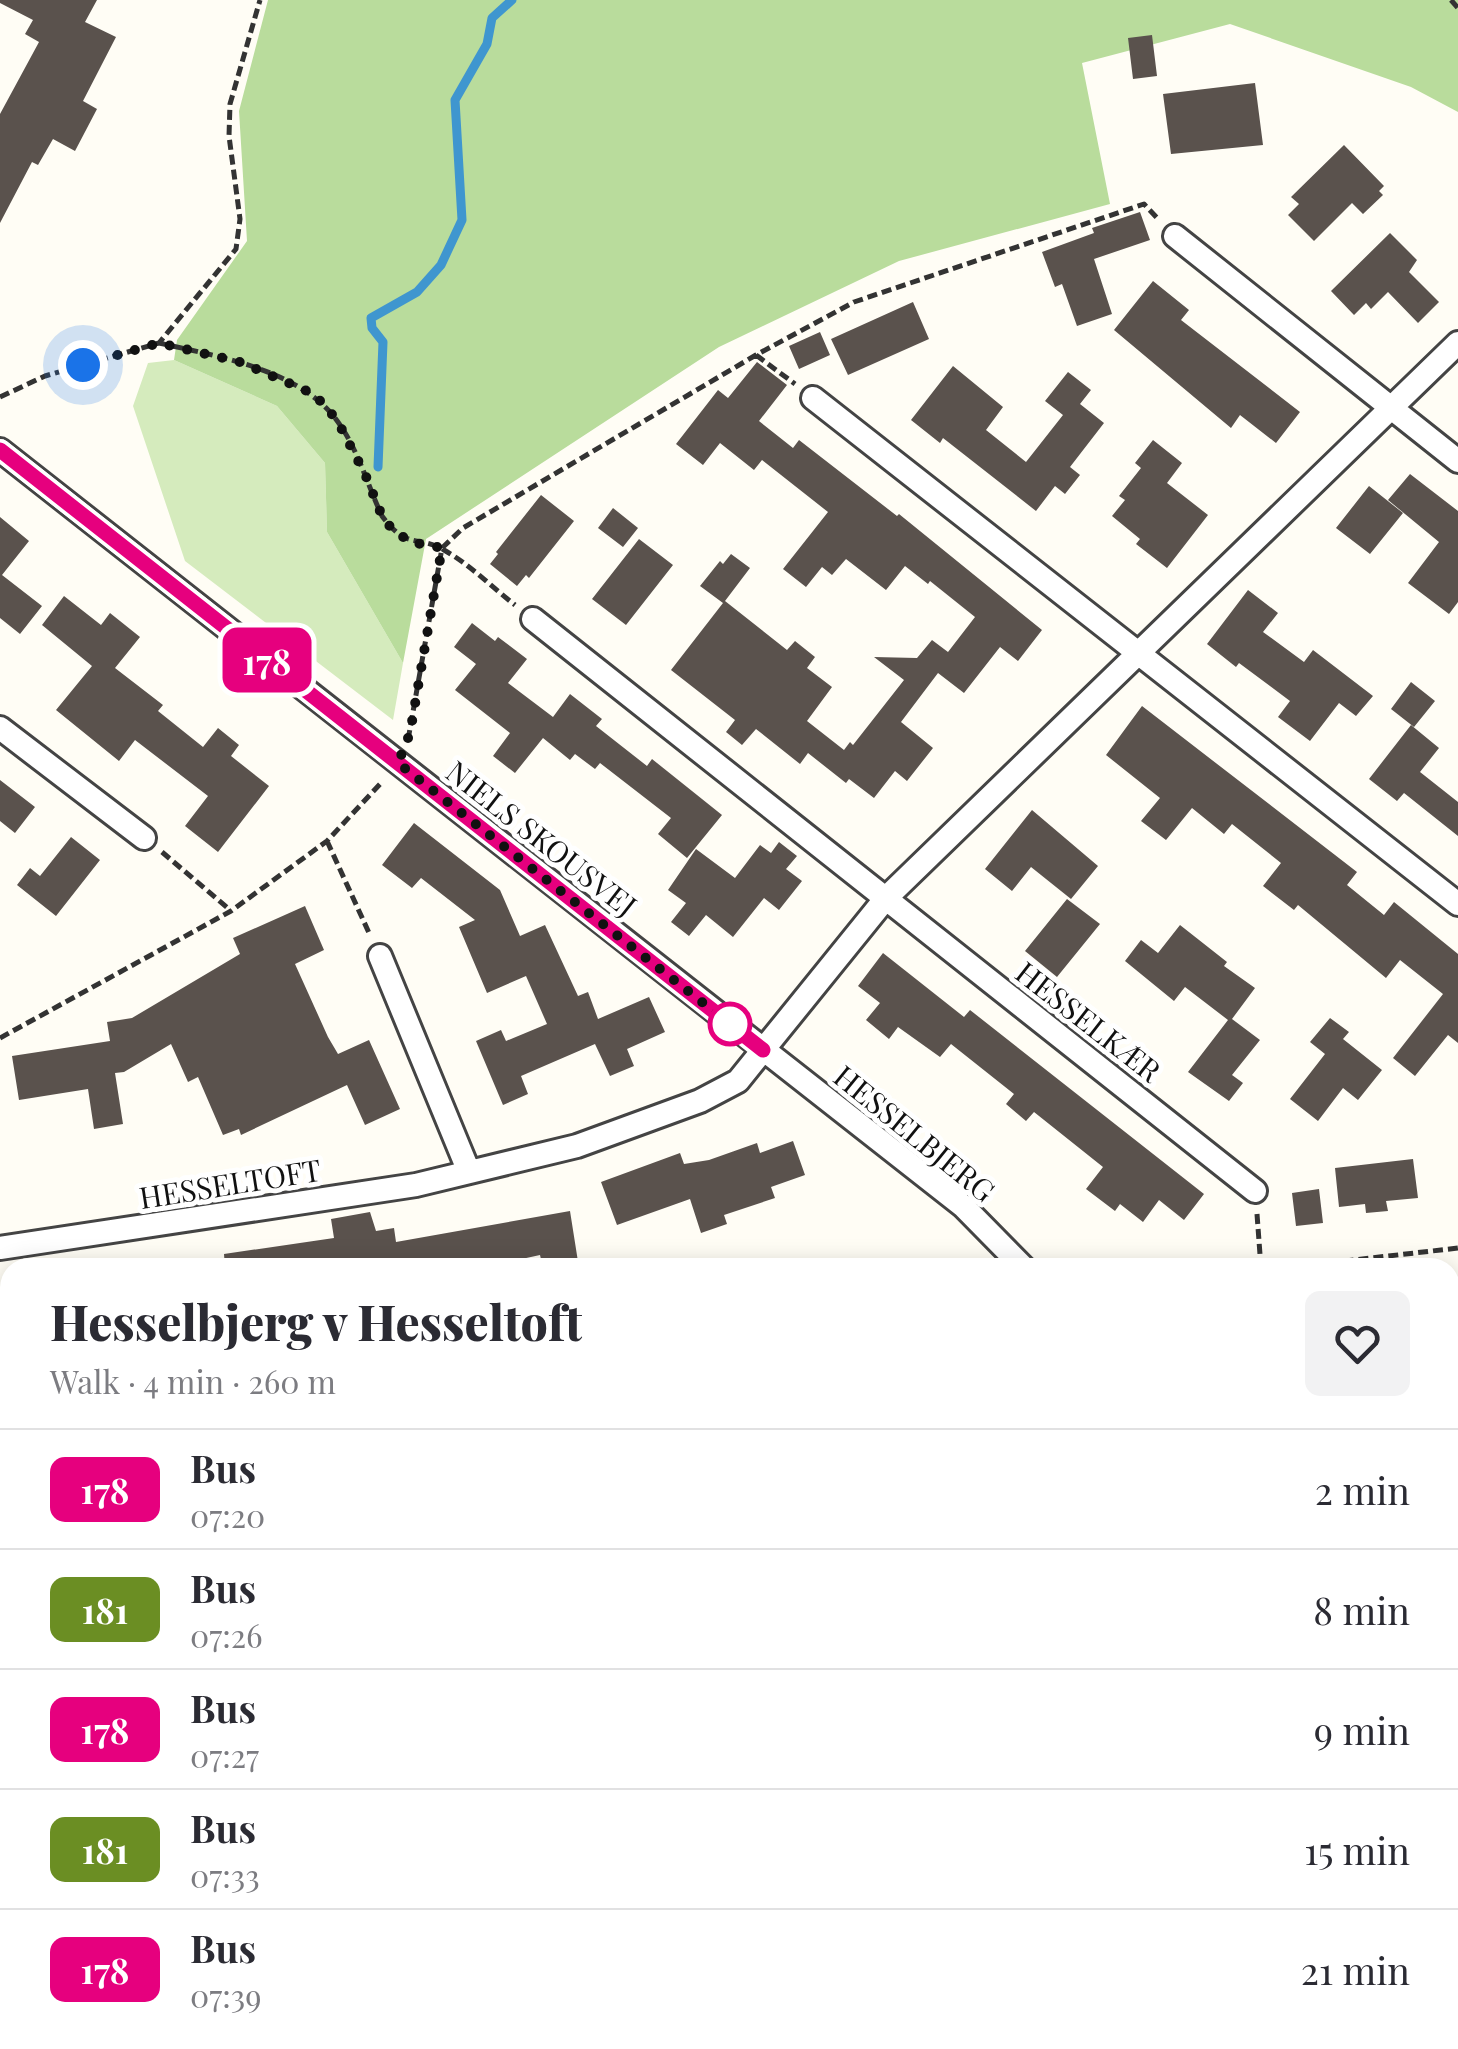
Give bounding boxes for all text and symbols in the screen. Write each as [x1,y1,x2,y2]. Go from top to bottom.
your location [58,340,108,390]
line badge: 178 [210,628,324,692]
text: 178 [243,637,291,684]
street label: NIELS SKOUSVEJ [439,751,645,925]
street label: HESSELKÆR [1008,952,1170,1091]
unlabelled marker [709,1003,751,1045]
street label: HESSELBJERG [826,1056,1004,1210]
street label: HESSELTOFT [136,1149,324,1217]
text: Hesselbjerg v Hesseltoft [50,1289,582,1353]
button: heart [1305,1291,1410,1396]
text: Walk · 4 min · 260 m [50,1359,336,1402]
text: Bus [190,1442,256,1493]
text: 2 min [1315,1464,1410,1515]
text: 178 [81,1466,129,1513]
text: 07:20 [190,1493,265,1536]
text: Bus [190,1562,256,1613]
text: 8 min [1313,1584,1410,1635]
text: 181 [82,1586,128,1633]
text: 07:26 [190,1613,263,1656]
text: Bus [190,1682,256,1733]
text: 9 min [1314,1704,1410,1755]
text: 178 [81,1706,129,1753]
text: 07:27 [190,1733,259,1776]
text: Bus [190,1802,256,1853]
text: 15 min [1304,1824,1410,1875]
text: 181 [82,1826,128,1873]
text: 07:33 [190,1853,260,1896]
text: Bus [190,1922,256,1973]
text: 21 min [1301,1944,1410,1995]
text: 178 [81,1946,129,1993]
text: 07:39 [190,1973,261,2016]

